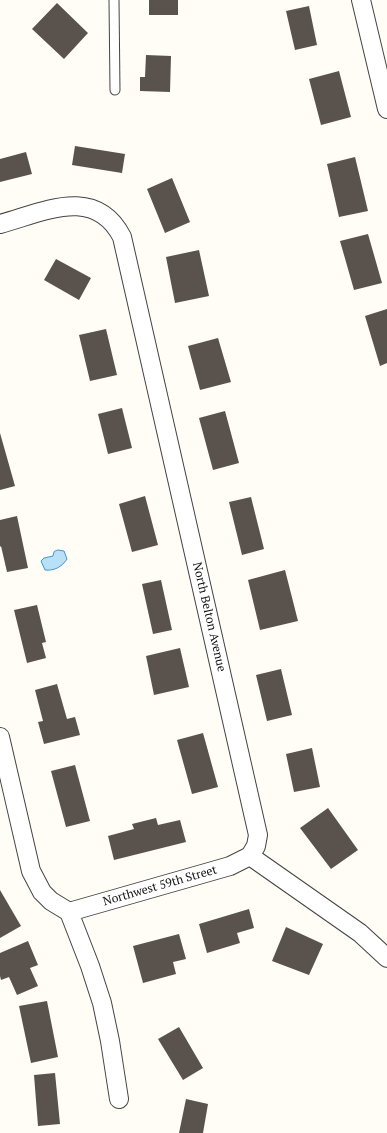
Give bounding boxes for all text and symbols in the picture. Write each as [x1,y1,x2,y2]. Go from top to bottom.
street label: North Belton Avenue [189,561,229,673]
street label: Northwest 59th Street [101,863,219,909]

